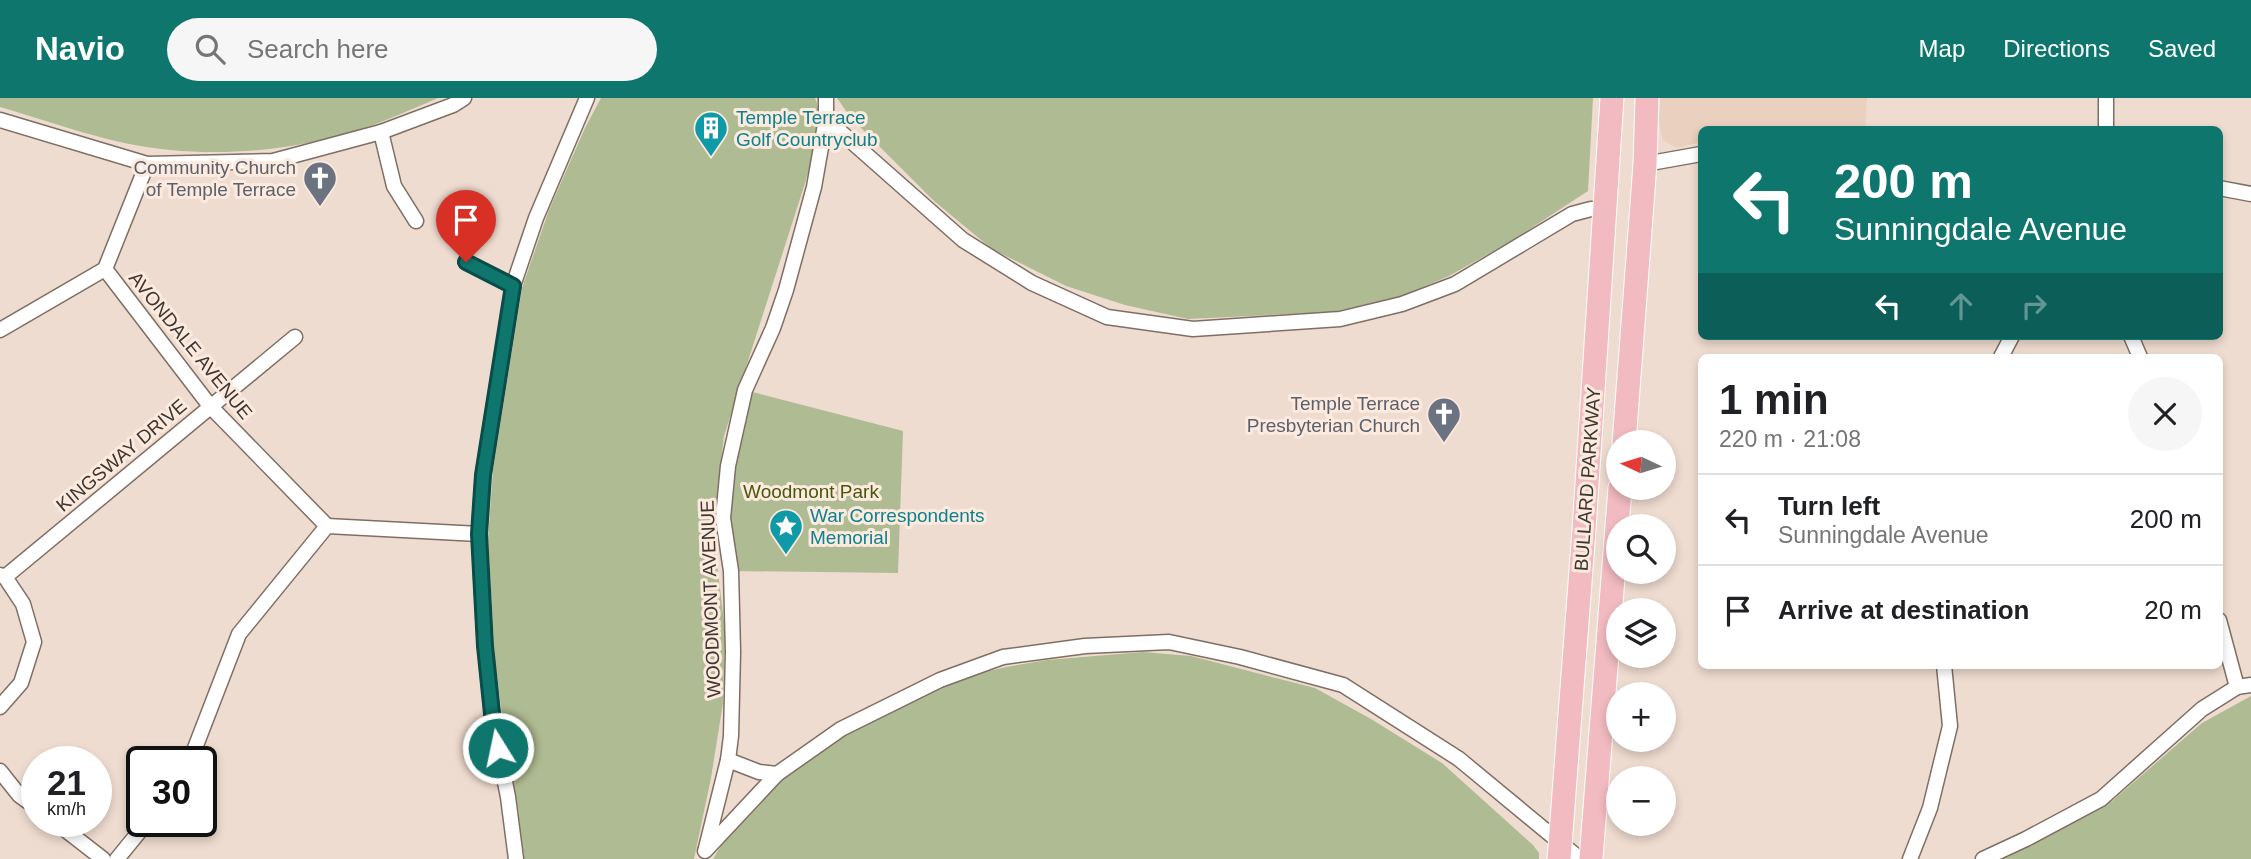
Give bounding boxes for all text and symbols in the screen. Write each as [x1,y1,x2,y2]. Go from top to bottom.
search box [167,18,657,81]
text: Navio [35,30,125,67]
icon: search [191,30,229,68]
text: Search here [247,34,389,64]
text: Map [1919,35,1965,62]
text: Directions [2003,35,2110,62]
text: Saved [2148,35,2216,62]
place label: Temple Terrace Golf Countryclub [736,107,878,150]
building icon: Temple Terrace Golf Countryclub [692,109,730,158]
icon: left [1719,154,1810,245]
text: 200 m [1834,154,1973,208]
place label: Community Church of Temple Terrace [133,157,296,200]
church icon: Community Church of Temple Terrace [301,159,339,208]
pin [436,190,496,262]
icon: arrive [447,201,485,239]
text: Sunningdale Avenue [1834,211,2127,247]
street label: AVONDALE AVENUE [125,268,256,423]
icon: left [1869,287,1907,325]
icon: ahead [1942,287,1980,325]
icon: right [2015,287,2053,325]
text: 1 min [1719,376,1829,423]
button: close [2128,377,2202,451]
street label: BULLARD PARKWAY [1571,386,1604,572]
place label: Temple Terrace Presbyterian Church [1247,393,1420,436]
street label: KINGSWAY DRIVE [52,395,191,516]
church icon: Temple Terrace Presbyterian Church [1425,395,1463,444]
text: 220 m · 21:08 [1719,426,1861,452]
north arrow [1606,430,1676,500]
map controls [1606,430,1676,836]
park label: Woodmont Park [743,481,879,502]
text: Turn left [1778,491,1880,521]
street label: WOODMONT AVENUE [697,500,724,698]
icon: left [1719,501,1757,539]
text: 200 m [2130,504,2202,534]
place label: War Correspondents Memorial [810,505,985,548]
place icon: War Correspondents Memorial [767,507,805,556]
button: search [1606,514,1676,584]
text: Sunningdale Avenue [1778,522,1989,548]
icon: arrive [1719,592,1757,630]
text: Arrive at destination [1778,595,2029,625]
text: 20 m [2144,595,2202,625]
button: layers [1606,598,1676,668]
button: + [1606,682,1676,752]
position arrow [461,711,535,785]
speed limit sign: 30 [126,746,217,837]
text: 21 [47,763,86,802]
button: − [1606,766,1676,836]
text: km/h [47,799,86,819]

